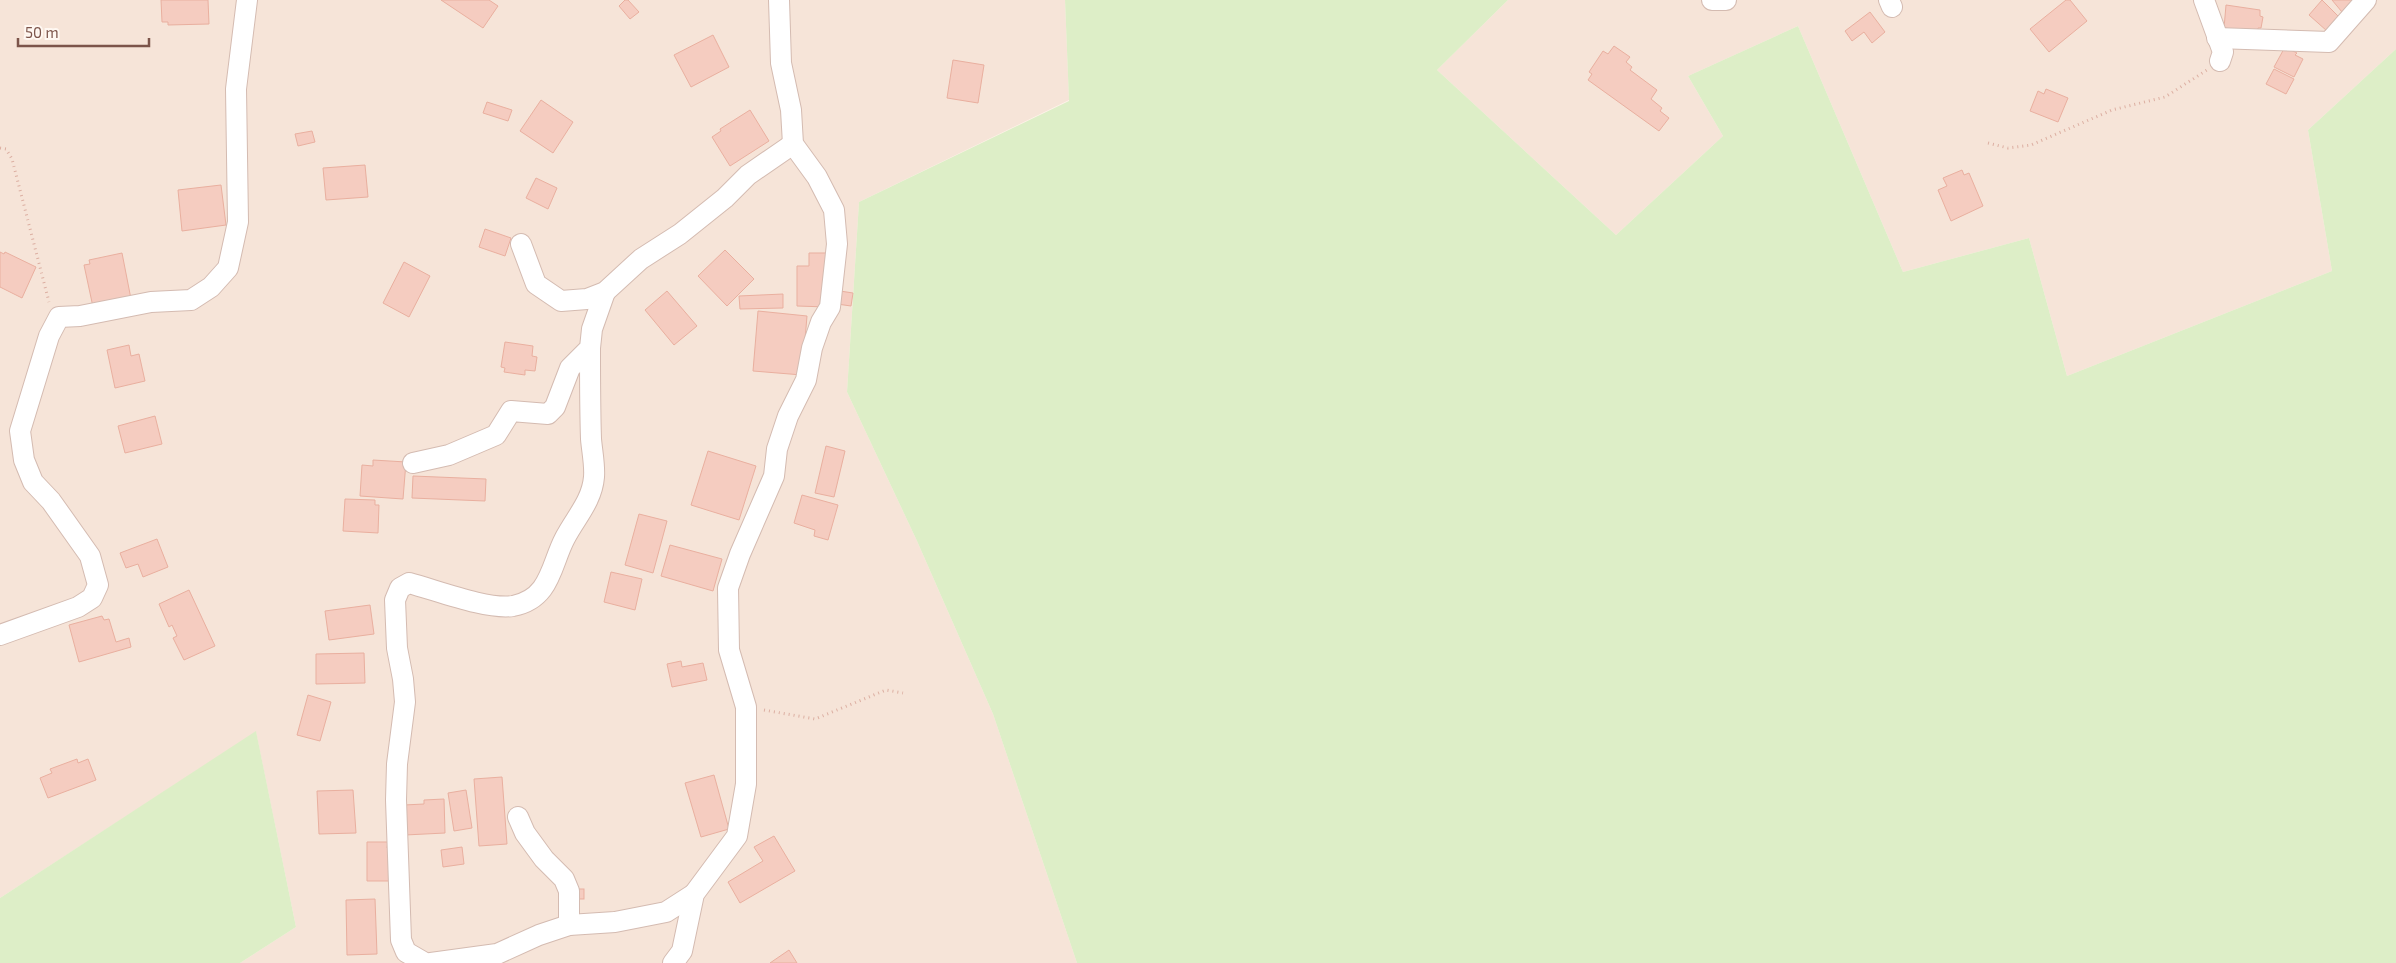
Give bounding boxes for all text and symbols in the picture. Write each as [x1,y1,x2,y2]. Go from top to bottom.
scale bar [18,15,149,47]
text: 50 m [25,23,59,41]

